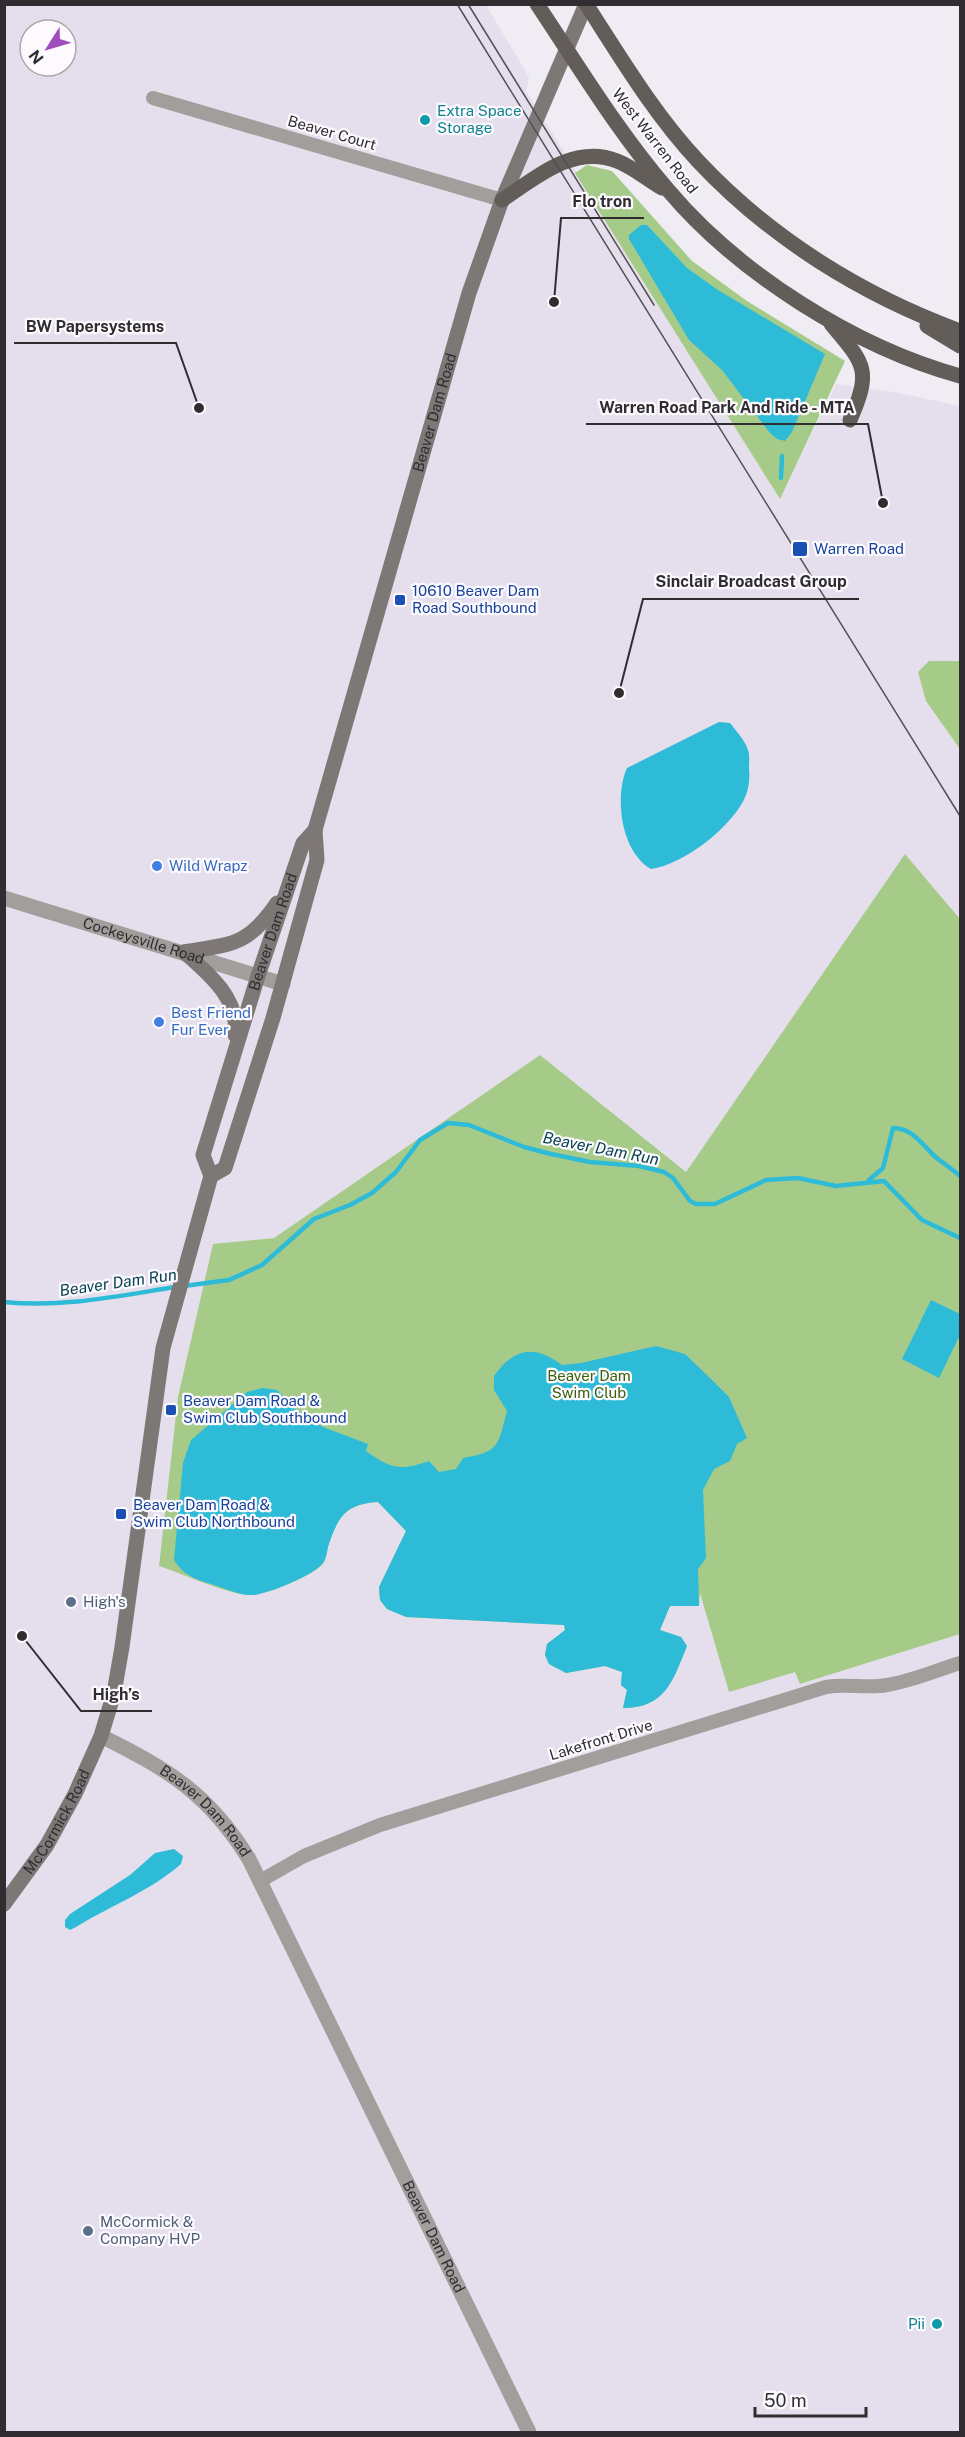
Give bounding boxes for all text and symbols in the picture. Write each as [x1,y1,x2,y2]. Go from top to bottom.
north arrow [18,18,78,78]
text: N [25,46,48,67]
street label: West Warren Road [609,85,702,197]
place label: Extra Space Storage [437,102,521,136]
street label: Beaver Court [286,112,378,153]
marker: Extra Space Storage [418,113,432,127]
callout: Flo tron [561,184,644,218]
text: Flo tron [572,192,632,211]
callout: BW Papersystems [14,309,176,343]
text: BW Papersystems [26,317,164,336]
street label: Beaver Dam Road [409,351,459,474]
callout: Warren Road Park And Ride - MTA [586,390,868,424]
text: Warren Road Park And Ride - MTA [599,398,855,417]
marker: Warren Road [791,540,809,558]
place label: Warren Road [814,540,904,557]
callout: Sinclair Broadcast Group [643,565,859,599]
text: Sinclair Broadcast Group [655,572,847,591]
place label: 10610 Beaver Dam Road Southbound [412,582,539,616]
marker: 10610 Beaver Dam Road Southbound [393,593,407,607]
place label: Wild Wrapz [169,857,248,874]
marker: Wild Wrapz [150,859,164,873]
street label: Beaver Dam Road [245,871,300,993]
street label: Cockeysville Road [81,914,207,967]
place label: Best Friend Fur Ever [171,1004,251,1038]
marker: Best Friend Fur Ever [152,1015,166,1029]
water label: Beaver Dam Run [541,1128,661,1169]
water label: Beaver Dam Run [58,1265,178,1300]
park label: Beaver Dam Swim Club [547,1367,631,1401]
place label: Beaver Dam Road & Swim Club Southbound [183,1392,347,1426]
marker: Beaver Dam Road & Swim Club Southbound [164,1403,178,1417]
place label: Beaver Dam Road & Swim Club Northbound [133,1496,295,1530]
marker: Beaver Dam Road & Swim Club Northbound [114,1507,128,1521]
place label: High's [83,1593,126,1610]
marker: High's [64,1595,78,1609]
callout: High’s [81,1677,152,1711]
text: High’s [92,1685,140,1704]
street label: Lakefront Drive [547,1716,654,1763]
street label: Beaver Dam Road [157,1761,254,1860]
street label: McCormick Road [20,1767,93,1877]
street label: Beaver Dam Road [399,2178,469,2295]
place label: McCormick & Company HVP [100,2213,200,2247]
marker: McCormick & Company HVP [81,2224,95,2238]
place label: Pii [908,2315,925,2332]
marker: Pii [930,2317,944,2331]
scale bar [755,2380,866,2418]
text: 50 m [764,2390,807,2411]

